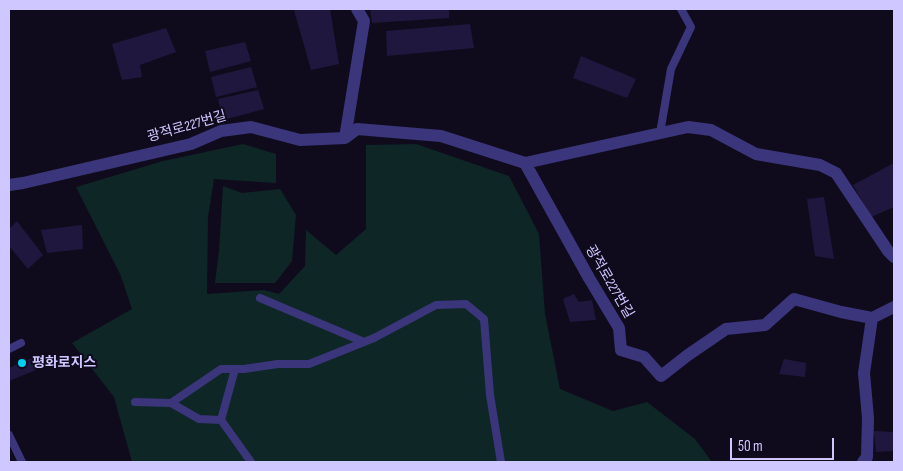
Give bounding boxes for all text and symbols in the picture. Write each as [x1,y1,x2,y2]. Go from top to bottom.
street label: 광적로227번길 [145,108,229,146]
street label: 광적로227번길 [581,242,637,322]
place label: 평화로지스 [32,355,96,371]
marker: 평화로지스 [16,357,28,369]
scale bar [733,428,837,460]
text: 50 m [738,437,763,456]

